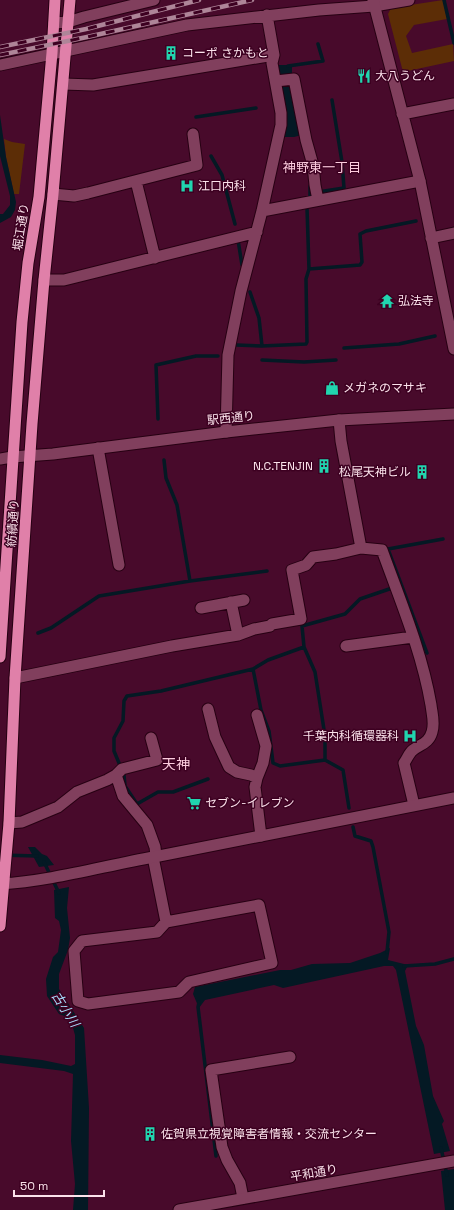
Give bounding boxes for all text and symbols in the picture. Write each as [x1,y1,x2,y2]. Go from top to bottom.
building icon: コーポ さかもと [163,45,179,61]
place label: コーポ さかもと [182,45,269,61]
restaurant icon: 大八うどん [356,68,372,84]
place label: 大八うどん [375,68,435,84]
district label: 神野東一丁目 [283,159,361,176]
hospital icon: 江口内科 [179,178,195,194]
place label: 江口内科 [198,178,246,194]
street label: 堀江通り [9,202,33,252]
temple icon: 弘法寺 [379,293,395,309]
place label: 弘法寺 [398,293,434,309]
shop icon: メガネのマサキ [324,380,340,396]
place label: メガネのマサキ [343,380,427,396]
street label: 駅西通り [206,408,256,428]
place label: N.C.TENJIN [253,458,313,474]
building icon: N.C.TENJIN [316,458,332,474]
place label: 松尾天神ビル [339,464,411,480]
building icon: 松尾天神ビル [414,464,430,480]
street label: 紡績通り [3,498,23,548]
place label: 千葉内科循環器科 [303,728,399,744]
hospital icon: 千葉内科循環器科 [402,728,418,744]
district label: 天神 [162,755,190,773]
supermarket icon: セブン-イレブン [186,795,202,811]
place label: セブン-イレブン [205,795,294,811]
water label: 古小川 [48,988,84,1032]
building icon: 佐賀県立視覚障害者情報・交流センター [142,1126,158,1142]
place label: 佐賀県立視覚障害者情報・交流センター [161,1126,377,1142]
street label: 平和通り [289,1161,339,1185]
scale bar [14,1172,104,1198]
text: 50 m [20,1178,48,1194]

